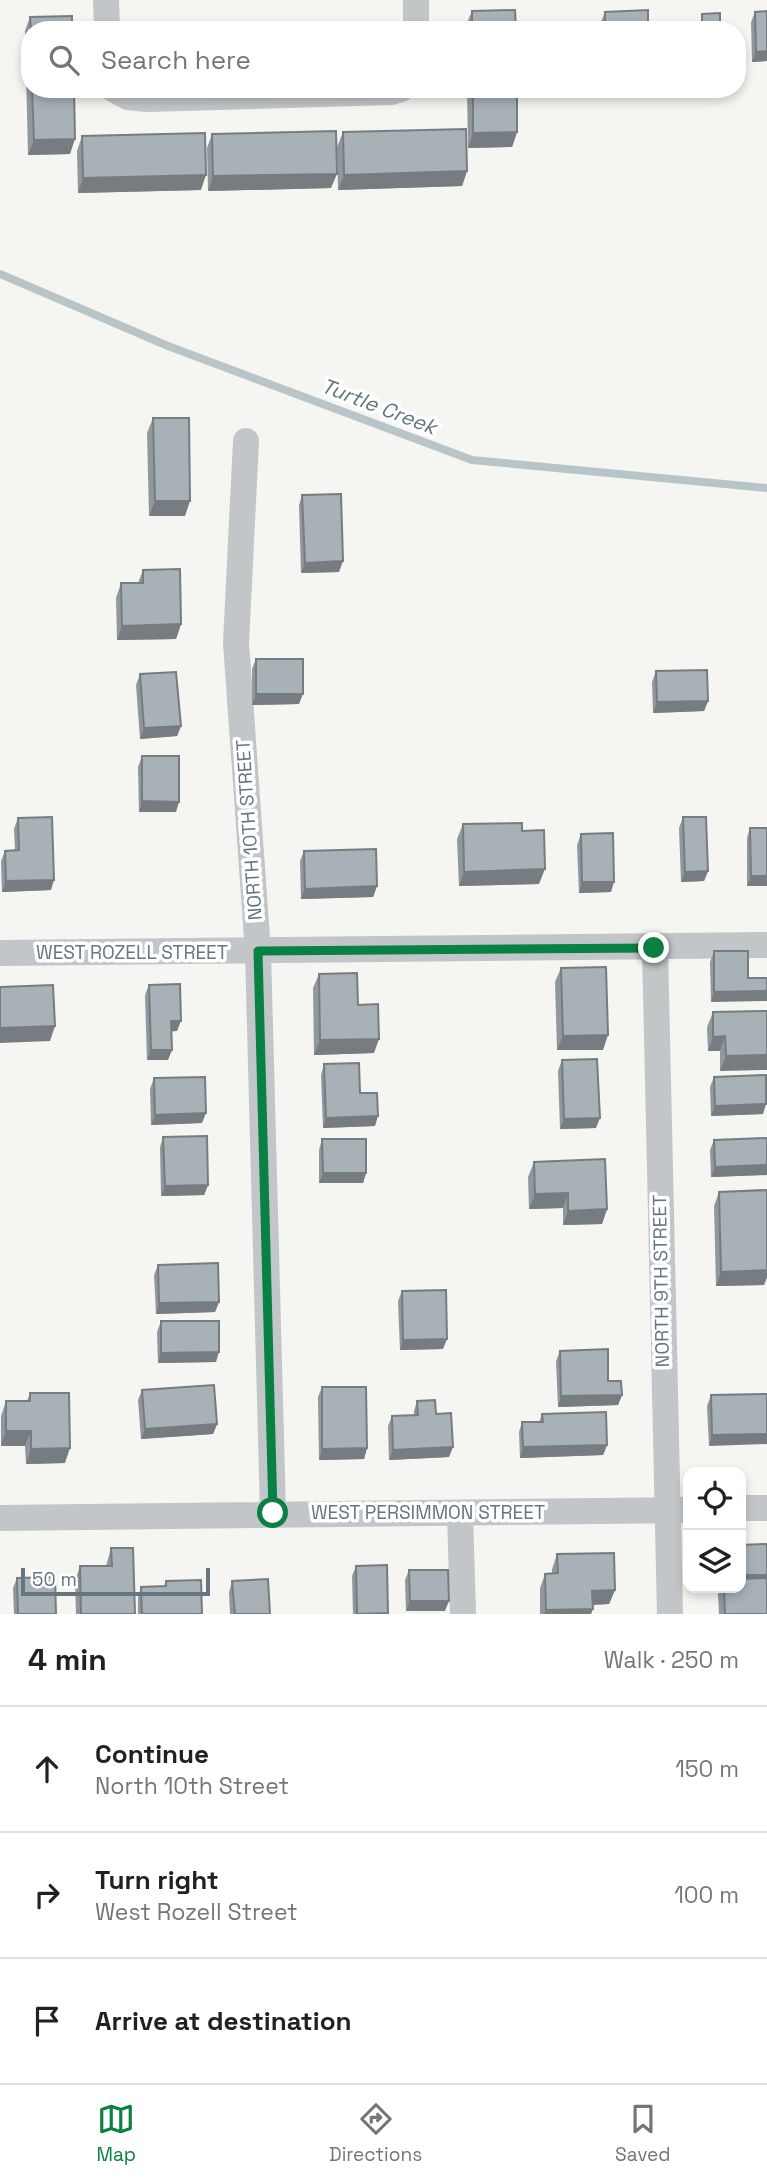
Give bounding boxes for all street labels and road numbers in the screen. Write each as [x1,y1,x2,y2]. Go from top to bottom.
street label: NORTH 10TH STREET [230,739,268,921]
street label: WEST ROZELL STREET [36,940,228,965]
street label: NORTH 9TH STREET [647,1195,675,1367]
street label: WEST PERSIMMON STREET [311,1500,545,1525]

